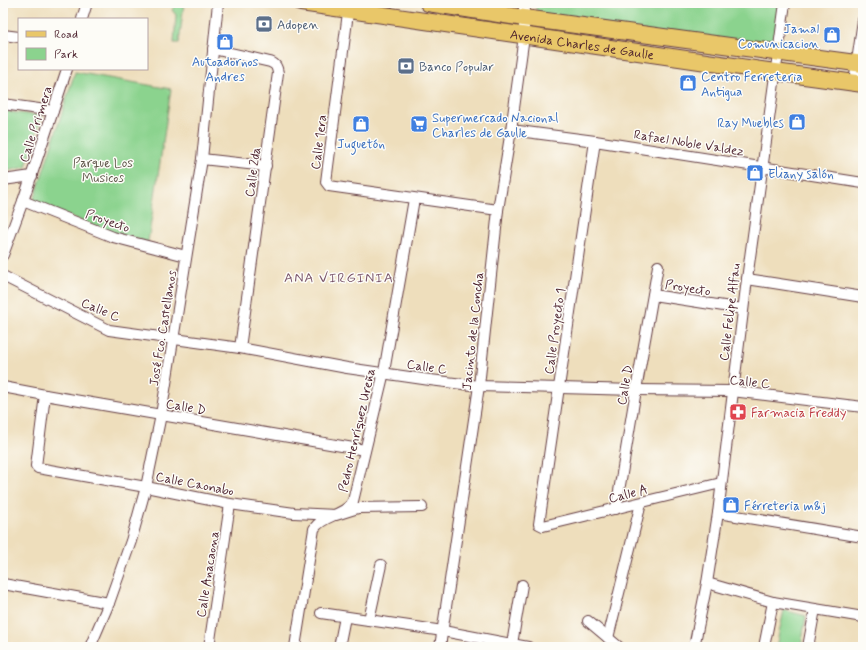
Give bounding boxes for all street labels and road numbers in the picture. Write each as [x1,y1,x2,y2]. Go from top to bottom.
street label: Avenida Charles de Gaulle [509,27,655,64]
street label: Calle Primera [16,84,57,165]
street label: Calle 1era [308,114,331,171]
street label: Rafael Noble Valdez [633,126,746,161]
street label: Calle 2da [242,146,265,198]
street label: Proyecto [83,206,132,237]
street label: Calle Felipe Alfau [716,262,745,362]
street label: José Fco. Castellanos [146,269,181,387]
street label: Jacinto de la Concha [459,271,488,391]
street label: Proyecto [664,276,712,301]
street label: Calle Proyecto 1 [541,287,570,375]
street label: Calle C [78,295,122,326]
street label: Calle C [405,356,448,379]
street label: Calle D [614,364,637,407]
street label: Pedro Henríquez Ureña [335,366,380,494]
street label: Calle C [729,372,771,393]
street label: Calle D [164,396,207,419]
street label: Calle Caonabo [154,469,235,500]
street label: Calle A [607,481,650,508]
street label: Calle Anacaona [193,529,224,619]

